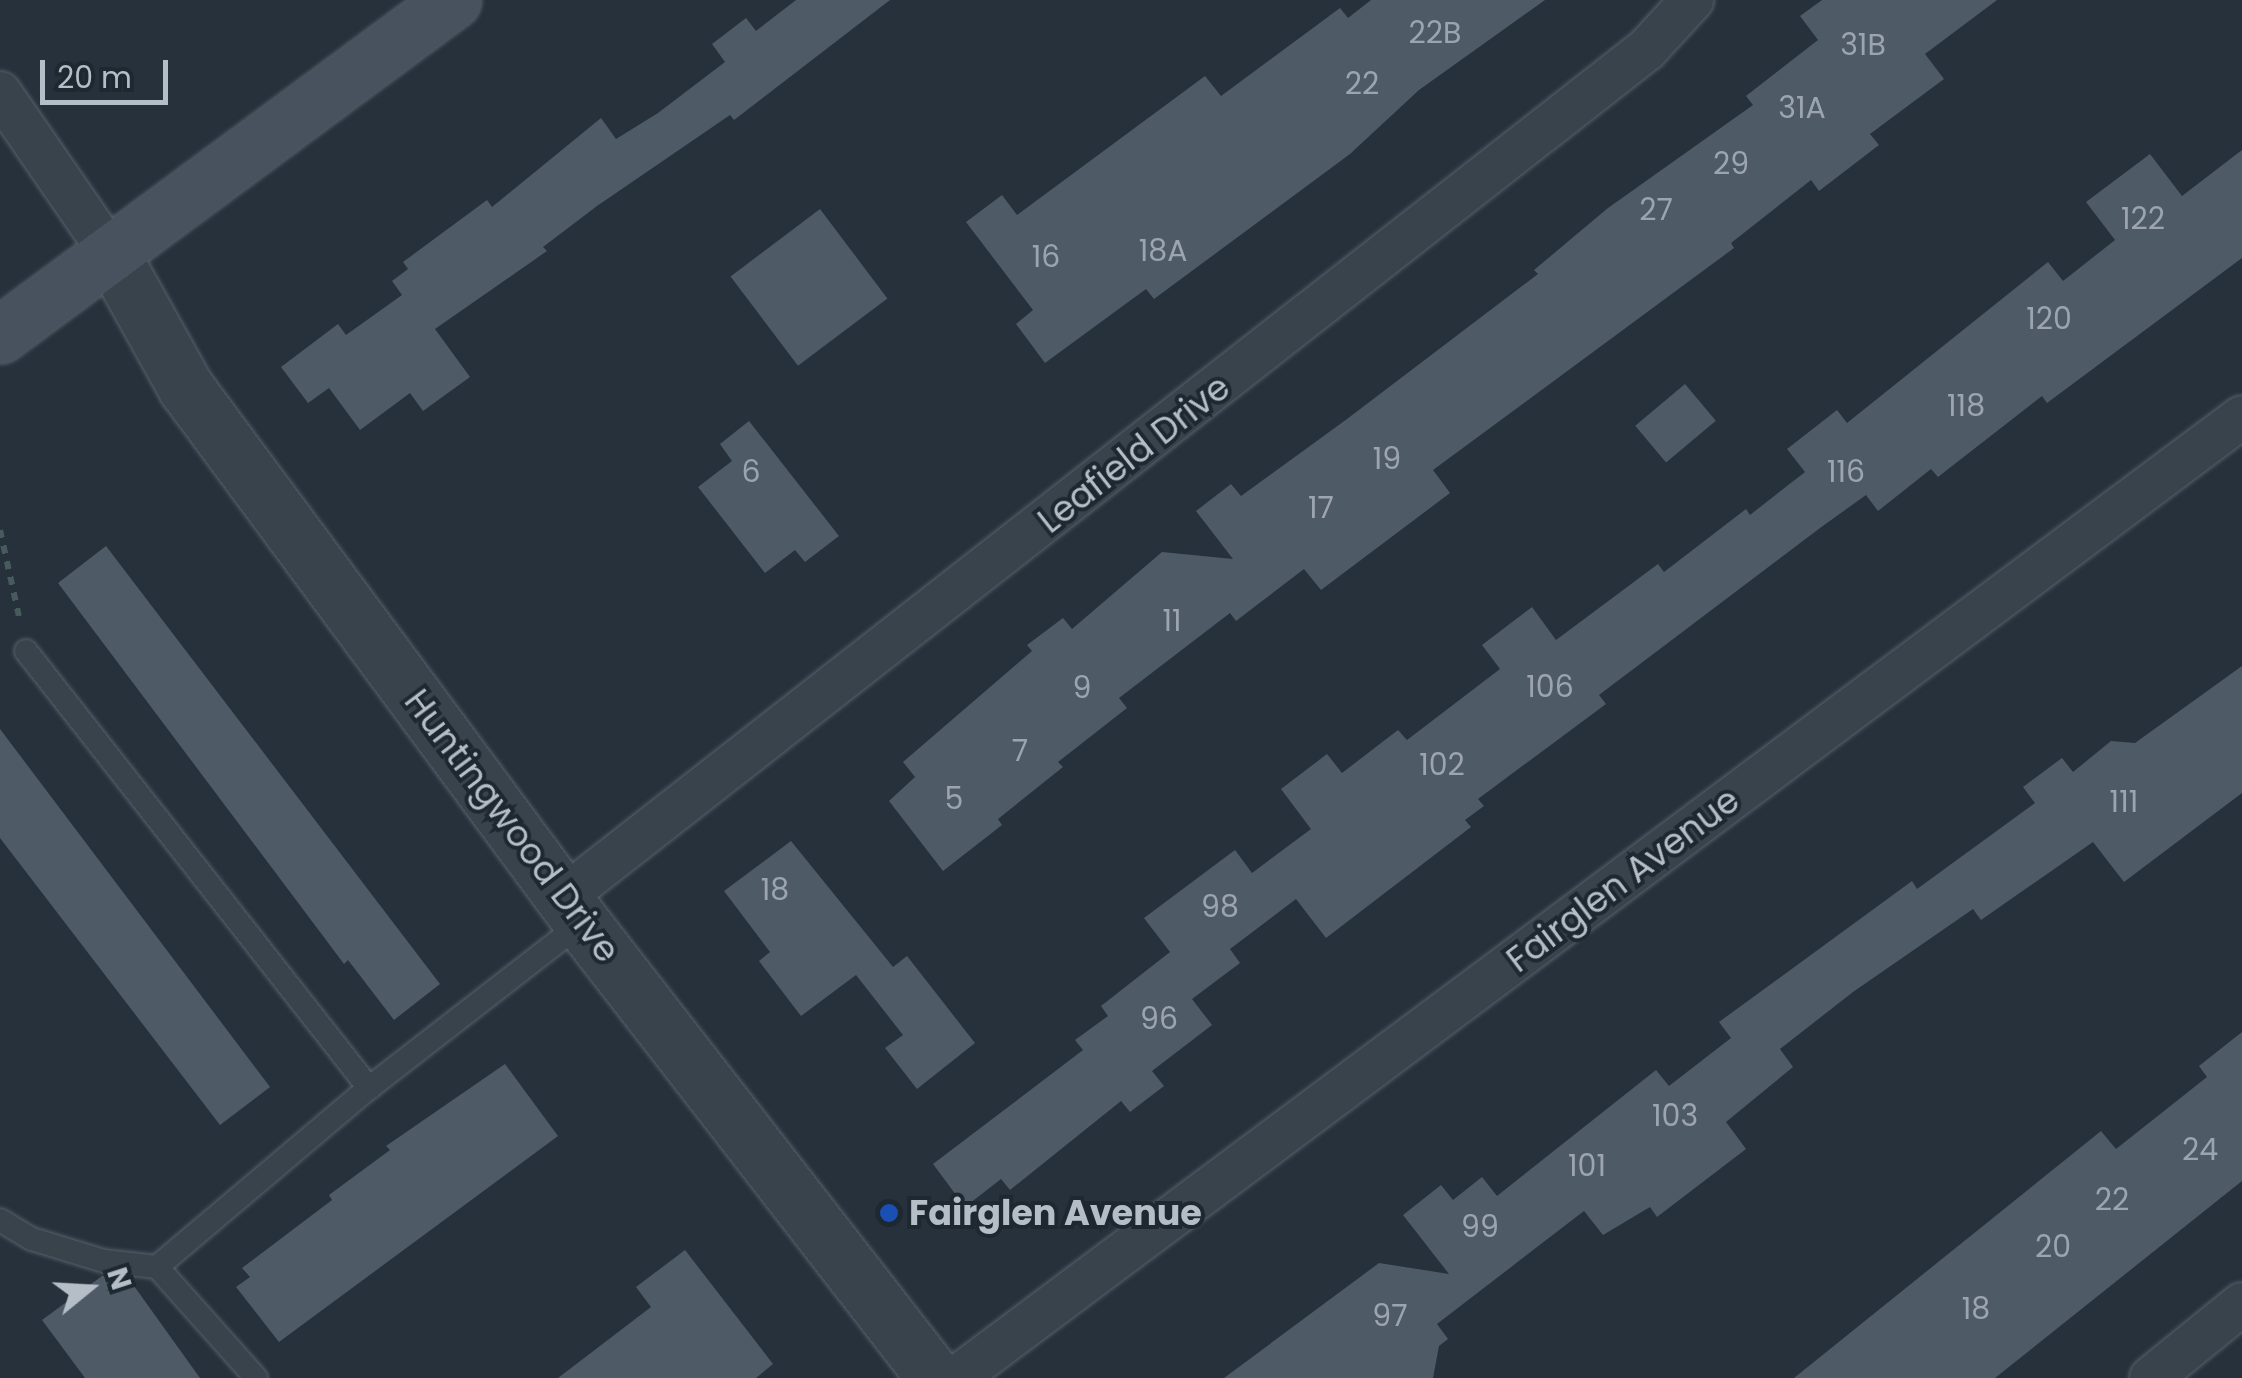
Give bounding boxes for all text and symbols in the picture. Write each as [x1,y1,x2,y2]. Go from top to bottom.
house number: 22B [1409,15,1461,51]
house number: 31B [1840,27,1886,63]
scale bar [45,40,172,102]
text: 20 m [57,56,132,99]
house number: 22 [1345,66,1379,102]
house number: 31A [1778,90,1826,126]
house number: 29 [1713,146,1749,182]
house number: 27 [1639,192,1673,228]
house number: 122 [2121,201,2165,237]
house number: 18A [1139,233,1187,269]
house number: 16 [1032,239,1060,275]
house number: 120 [2026,301,2072,337]
street label: Leafield Drive [1030,366,1238,542]
house number: 118 [1947,388,1985,424]
house number: 19 [1373,441,1401,477]
house number: 6 [741,454,761,490]
house number: 116 [1827,454,1865,490]
house number: 17 [1308,490,1334,526]
house number: 11 [1162,603,1182,639]
house number: 106 [1526,669,1574,705]
house number: 9 [1073,670,1091,706]
street label: Huntingwood Drive [396,681,628,971]
house number: 7 [1012,733,1028,769]
house number: 102 [1419,747,1465,783]
street label: Fairglen Avenue [1499,779,1747,981]
house number: 5 [945,781,963,817]
house number: 111 [2110,784,2138,820]
house number: 18 [761,872,789,908]
house number: 98 [1201,889,1239,925]
house number: 96 [1140,1001,1178,1037]
house number: 103 [1652,1098,1698,1134]
house number: 24 [2182,1132,2218,1168]
house number: 101 [1568,1148,1606,1184]
house number: 22 [2095,1182,2129,1218]
place label: Fairglen Avenue [909,1192,1202,1234]
marker: Fairglen Avenue [878,1202,900,1224]
house number: 99 [1461,1209,1499,1245]
house number: 20 [2035,1229,2071,1265]
north arrow [40,1238,140,1338]
text: N [97,1263,141,1295]
house number: 18 [1962,1291,1990,1327]
house number: 97 [1372,1298,1408,1334]

